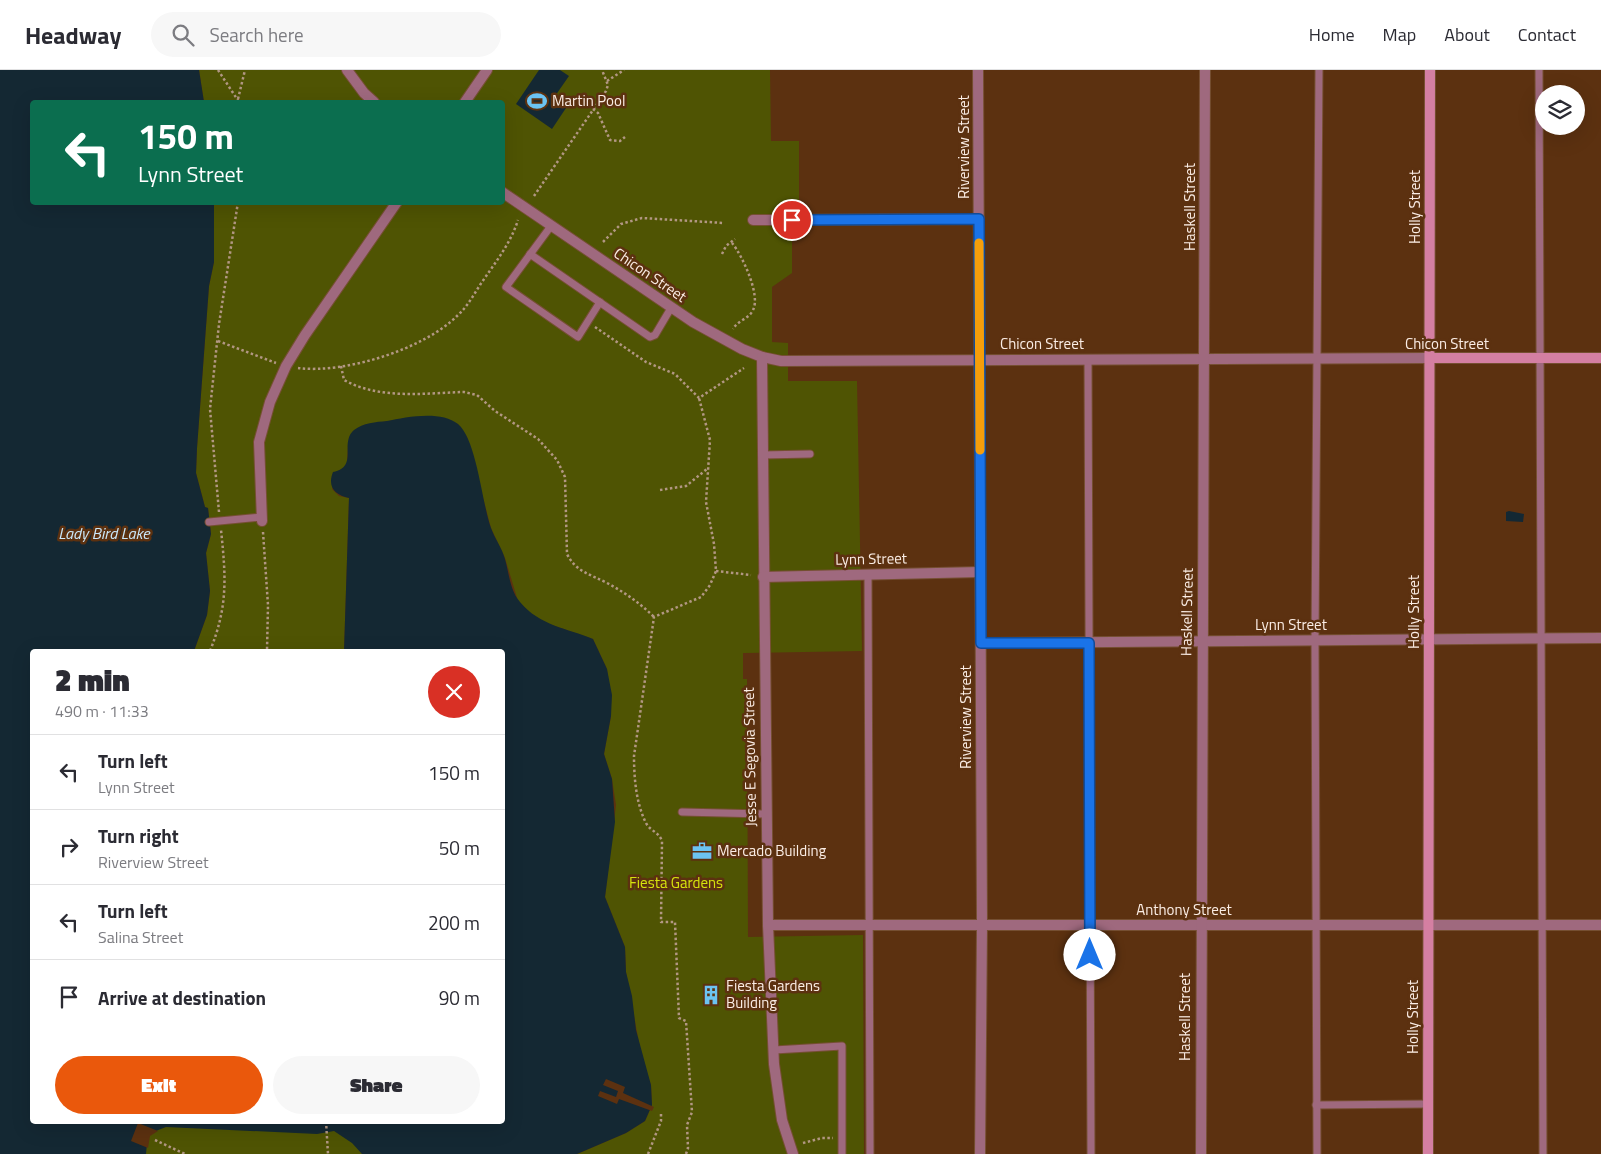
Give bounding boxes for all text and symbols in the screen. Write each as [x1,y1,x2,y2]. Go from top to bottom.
search box [151,12,501,57]
text: Headway [25,17,121,53]
text: Search here [209,20,304,49]
icon: search [169,21,197,49]
text: Home [1309,21,1355,48]
text: Map [1383,21,1416,48]
text: About [1444,21,1490,48]
text: Contact [1518,21,1576,48]
map controls [1535,85,1585,135]
button: layers [1535,85,1585,135]
place label: Martin Pool [552,89,625,112]
sports icon: Martin Pool [526,90,548,112]
street label: Riverview Street [952,94,975,199]
text: 150 m [138,109,234,163]
icon: left [55,120,120,185]
text: Lynn Street [138,157,243,191]
street label: Haskell Street [1178,162,1201,251]
street label: Holly Street [1403,169,1426,244]
pin [771,199,813,241]
icon: arrive [778,206,806,234]
street label: Chicon Street [609,242,692,308]
street label: Chicon Street [1000,332,1085,355]
street label: Chicon Street [1405,332,1490,355]
water label: Lady Bird Lake [58,521,151,545]
street label: Lynn Street [835,546,908,571]
street label: Haskell Street [1174,567,1199,656]
street label: Holly Street [1402,574,1425,649]
street label: Lynn Street [1255,613,1328,636]
text: 2 min [55,657,130,703]
street label: Riverview Street [954,664,977,769]
button: close [428,666,480,718]
street label: Jesse E Segovia Street [737,686,762,827]
text: 490 m · 11:33 [55,699,149,723]
text: Turn left [98,746,168,775]
icon: left [55,758,83,786]
text: 150 m [428,758,480,787]
text: Lynn Street [98,775,175,799]
text: Turn right [98,821,179,850]
icon: right [55,833,83,861]
text: 50 m [439,833,480,862]
place label: Mercado Building [717,839,827,862]
office icon: Mercado Building [691,840,713,862]
text: Riverview Street [98,850,209,874]
park label: Fiesta Gardens [629,871,723,894]
text: Turn left [98,896,168,925]
street label: Anthony Street [1136,898,1232,921]
icon: left [55,908,83,936]
text: 200 m [428,908,480,937]
text: Salina Street [98,925,183,949]
position arrow [1063,928,1115,980]
street label: Haskell Street [1173,972,1196,1061]
place label: Fiesta Gardens Building [726,974,820,1014]
street label: Holly Street [1401,979,1424,1054]
icon: arrive [55,983,83,1011]
text: Arrive at destination [98,983,266,1012]
text: 90 m [439,983,480,1012]
building icon: Fiesta Gardens Building [700,984,722,1006]
button: Exit [55,1056,263,1114]
button: Share [273,1056,480,1114]

